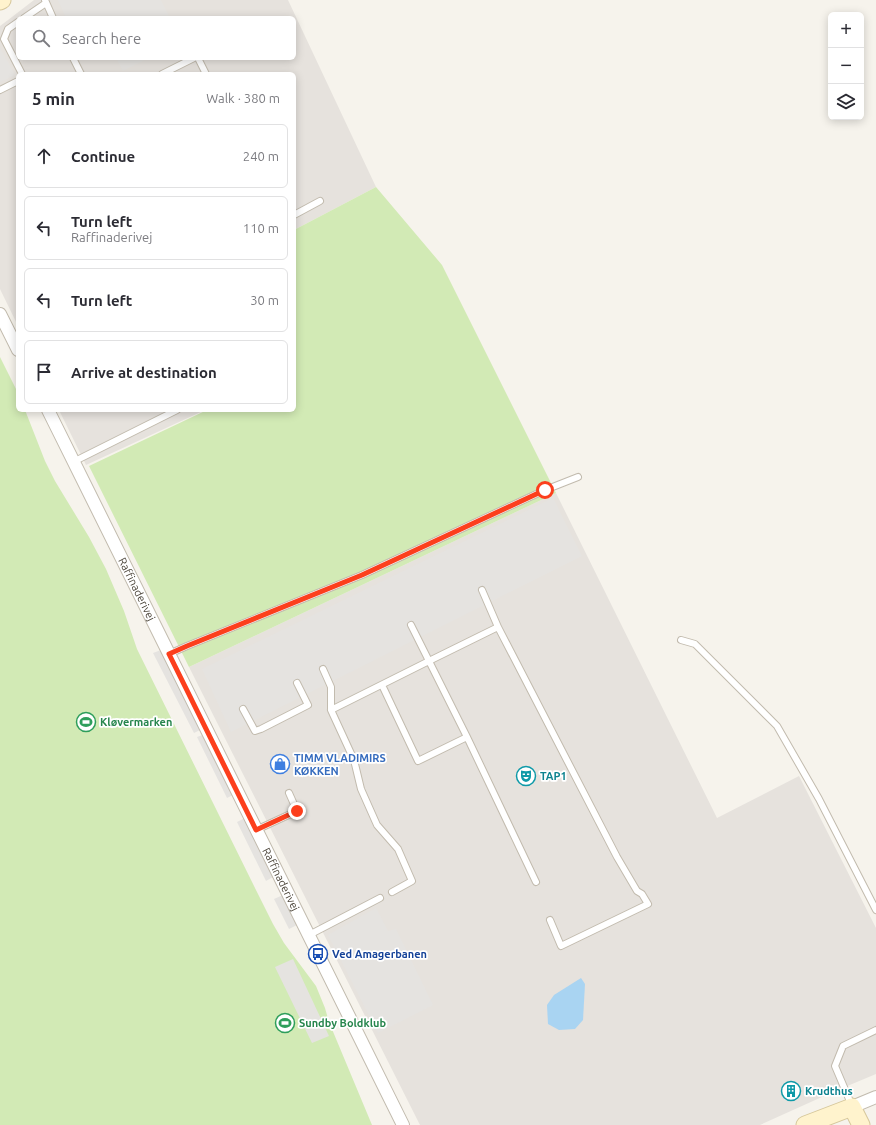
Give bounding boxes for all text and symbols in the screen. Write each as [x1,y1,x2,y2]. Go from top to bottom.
map controls [828,12,864,120]
button: + [828,12,864,48]
search box [16,16,296,60]
icon: search [30,27,52,49]
text: Search here [62,30,141,47]
button: − [828,48,864,84]
button: layers [828,84,864,120]
text: 5 min [32,89,75,108]
text: Walk · 380 m [206,91,280,105]
icon: ahead [33,145,55,167]
text: Continue [71,148,135,165]
text: 240 m [243,149,279,163]
text: Turn left [71,213,132,230]
icon: left [33,217,55,239]
text: 110 m [243,221,279,235]
text: Raffinaderivej [71,230,152,244]
icon: left [33,289,55,311]
text: Turn left [71,292,132,309]
text: 30 m [250,293,279,307]
icon: arrive [33,361,55,383]
text: Arrive at destination [71,364,217,381]
route start [536,481,554,499]
street label: Raffinaderivej [116,556,158,623]
sports icon: Kløvermarken [75,711,97,733]
place label: Kløvermarken [100,716,172,728]
place label: TIMM VLADIMIRS KØKKEN [294,752,386,777]
shop icon: TIMM VLADIMIRS KØKKEN [269,753,291,775]
theatre icon: TAP1 [515,765,537,787]
place label: TAP1 [540,770,567,782]
route end [288,802,306,820]
street label: Raffinaderivej [260,846,302,913]
bus stop icon: Ved Amagerbanen [307,943,329,965]
place label: Ved Amagerbanen [332,948,427,960]
sports icon: Sundby Boldklub [274,1012,296,1034]
place label: Sundby Boldklub [299,1017,386,1029]
building icon: Krudthus [780,1080,802,1102]
place label: Krudthus [805,1085,853,1097]

